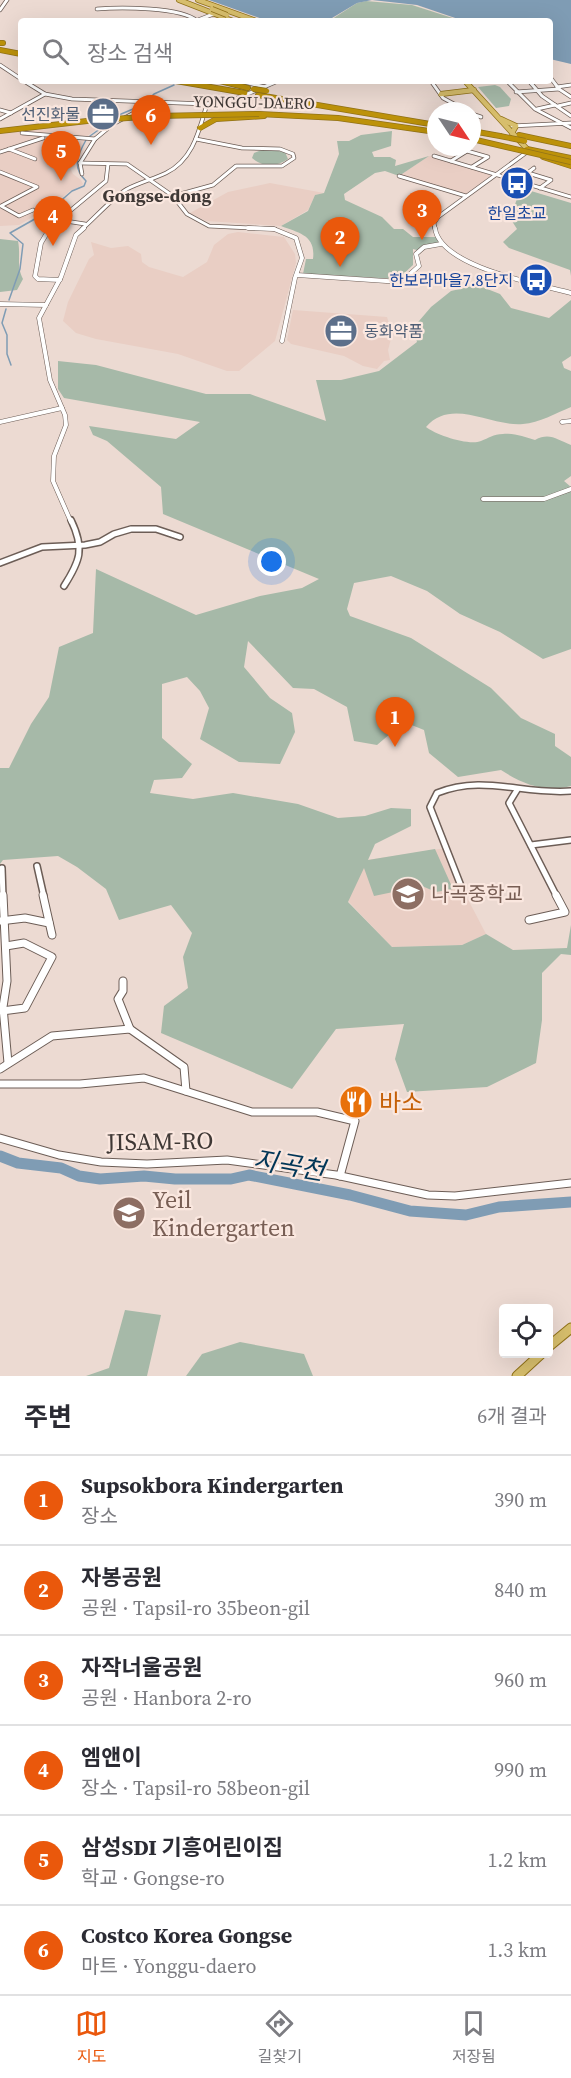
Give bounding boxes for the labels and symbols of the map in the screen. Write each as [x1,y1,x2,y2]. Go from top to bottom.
street label: YONGGU-DAERO [193,90,315,114]
office icon: 선진화물 [85,96,121,132]
pin: 6 [132,96,170,145]
north arrow [427,102,481,156]
place label: 선진화물 [21,103,80,125]
pin: 5 [42,132,80,181]
bus stop icon: 한일초교 [499,165,535,201]
district label: Gongse-dong [103,183,212,208]
pin: 3 [402,190,442,240]
pin: 4 [34,196,72,246]
place label: 한일초교 [488,202,546,224]
pin: 2 [320,218,360,267]
bus stop icon: 한보라마을7.8단지 [518,262,554,298]
place label: 한보라마을7.8단지 [389,269,513,291]
office icon: 동화약품 [323,313,359,349]
place label: 동화약품 [364,320,423,342]
your location [257,547,286,576]
pin: 1 [376,698,414,747]
school or university icon: 나곡중학교 [390,876,426,912]
place label: 나곡중학교 [431,880,523,908]
restaurant icon: 바소 [338,1084,374,1120]
place label: 바소 [379,1086,423,1119]
street label: JISAM-RO [105,1124,214,1158]
water label: 지곡천 [251,1141,330,1189]
place label: Yeil Kindergarten [152,1183,295,1244]
school or university icon: Yeil Kindergarten [111,1195,147,1231]

